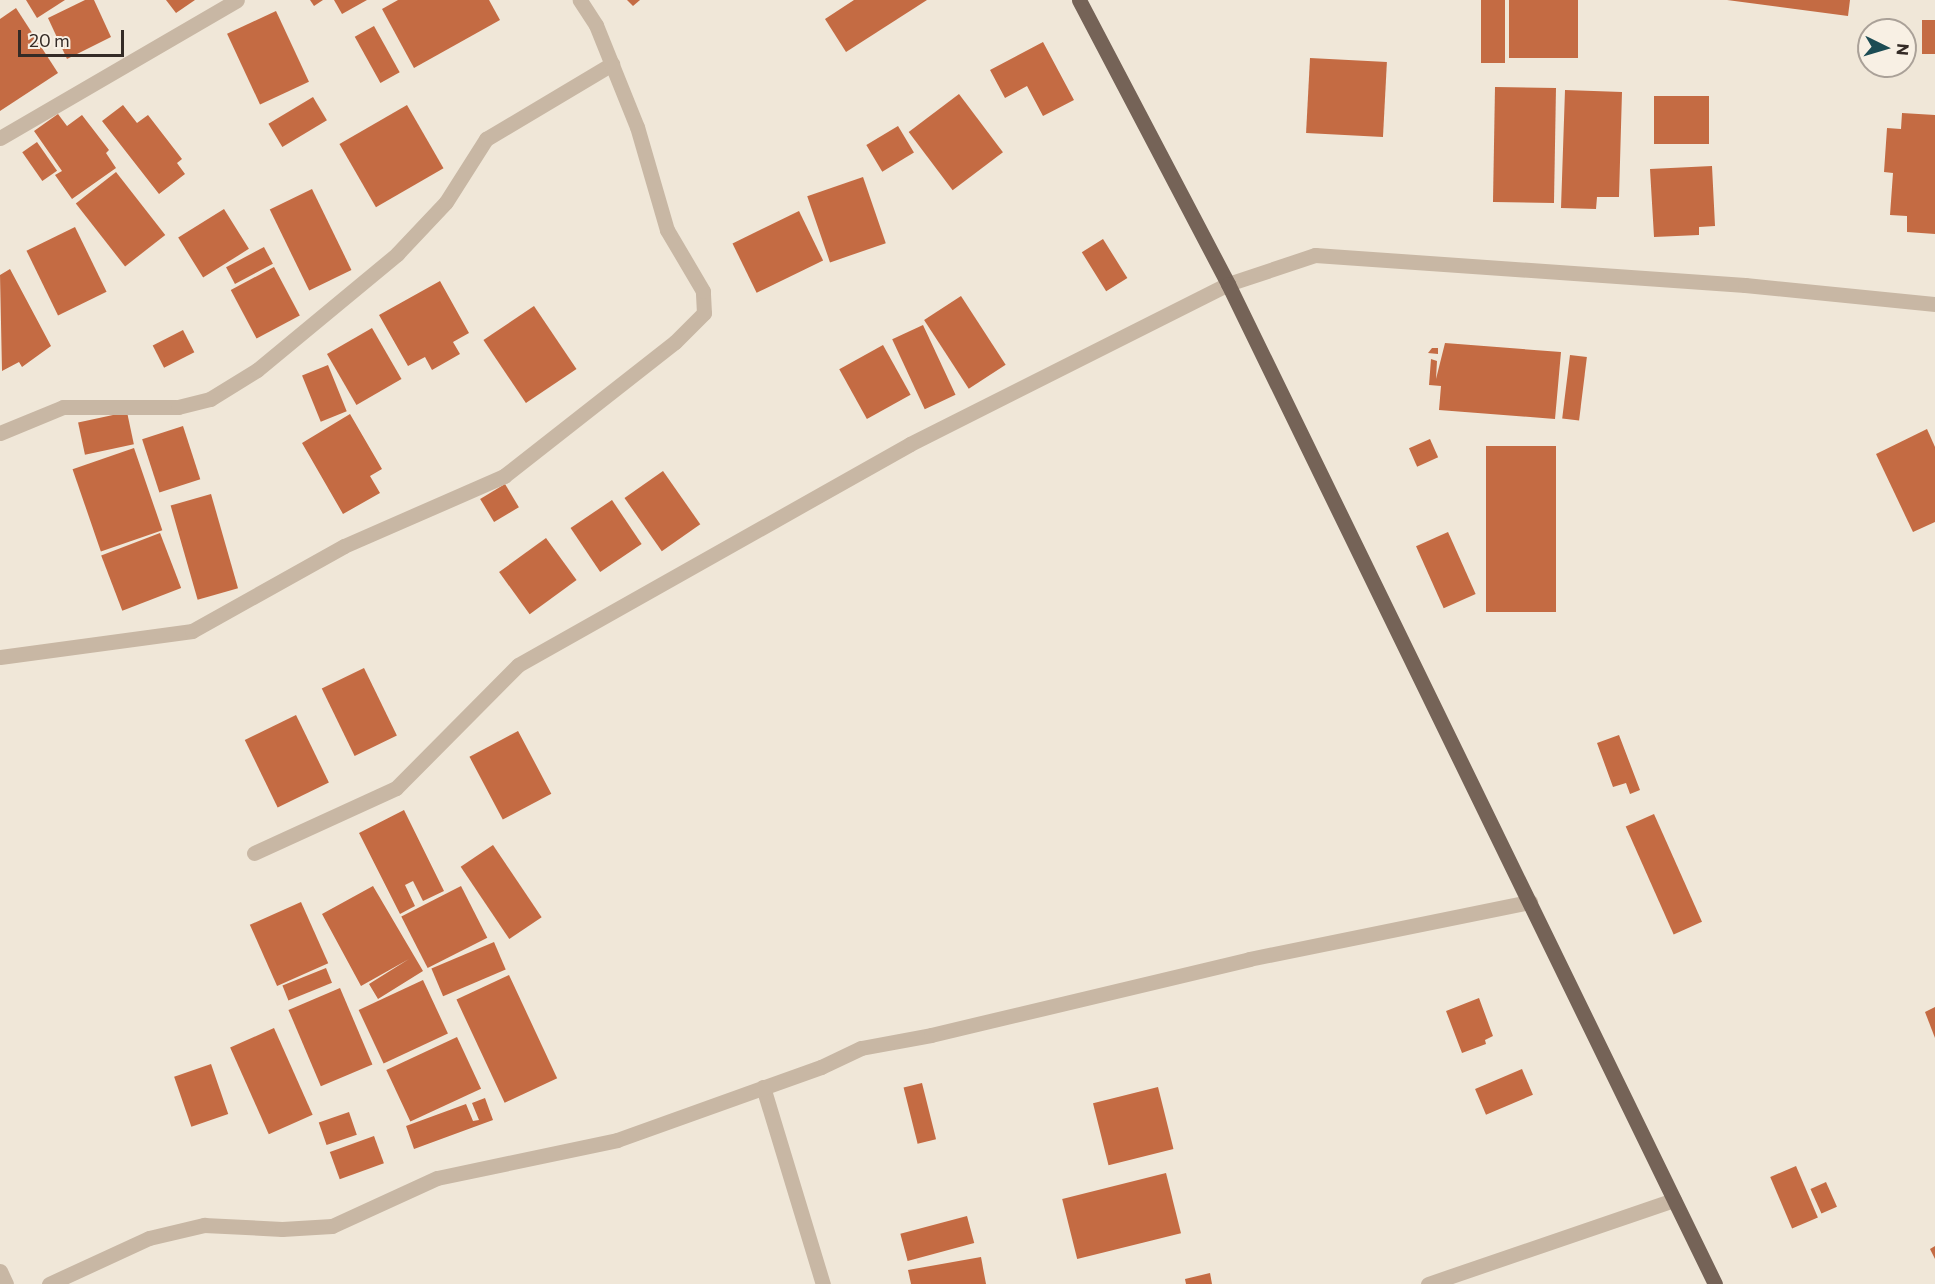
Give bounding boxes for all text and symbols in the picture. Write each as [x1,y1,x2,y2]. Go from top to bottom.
scale bar [21,18,128,56]
north arrow [1857,18,1917,78]
text: 20 m [29,29,70,51]
text: N [1893,43,1913,56]

